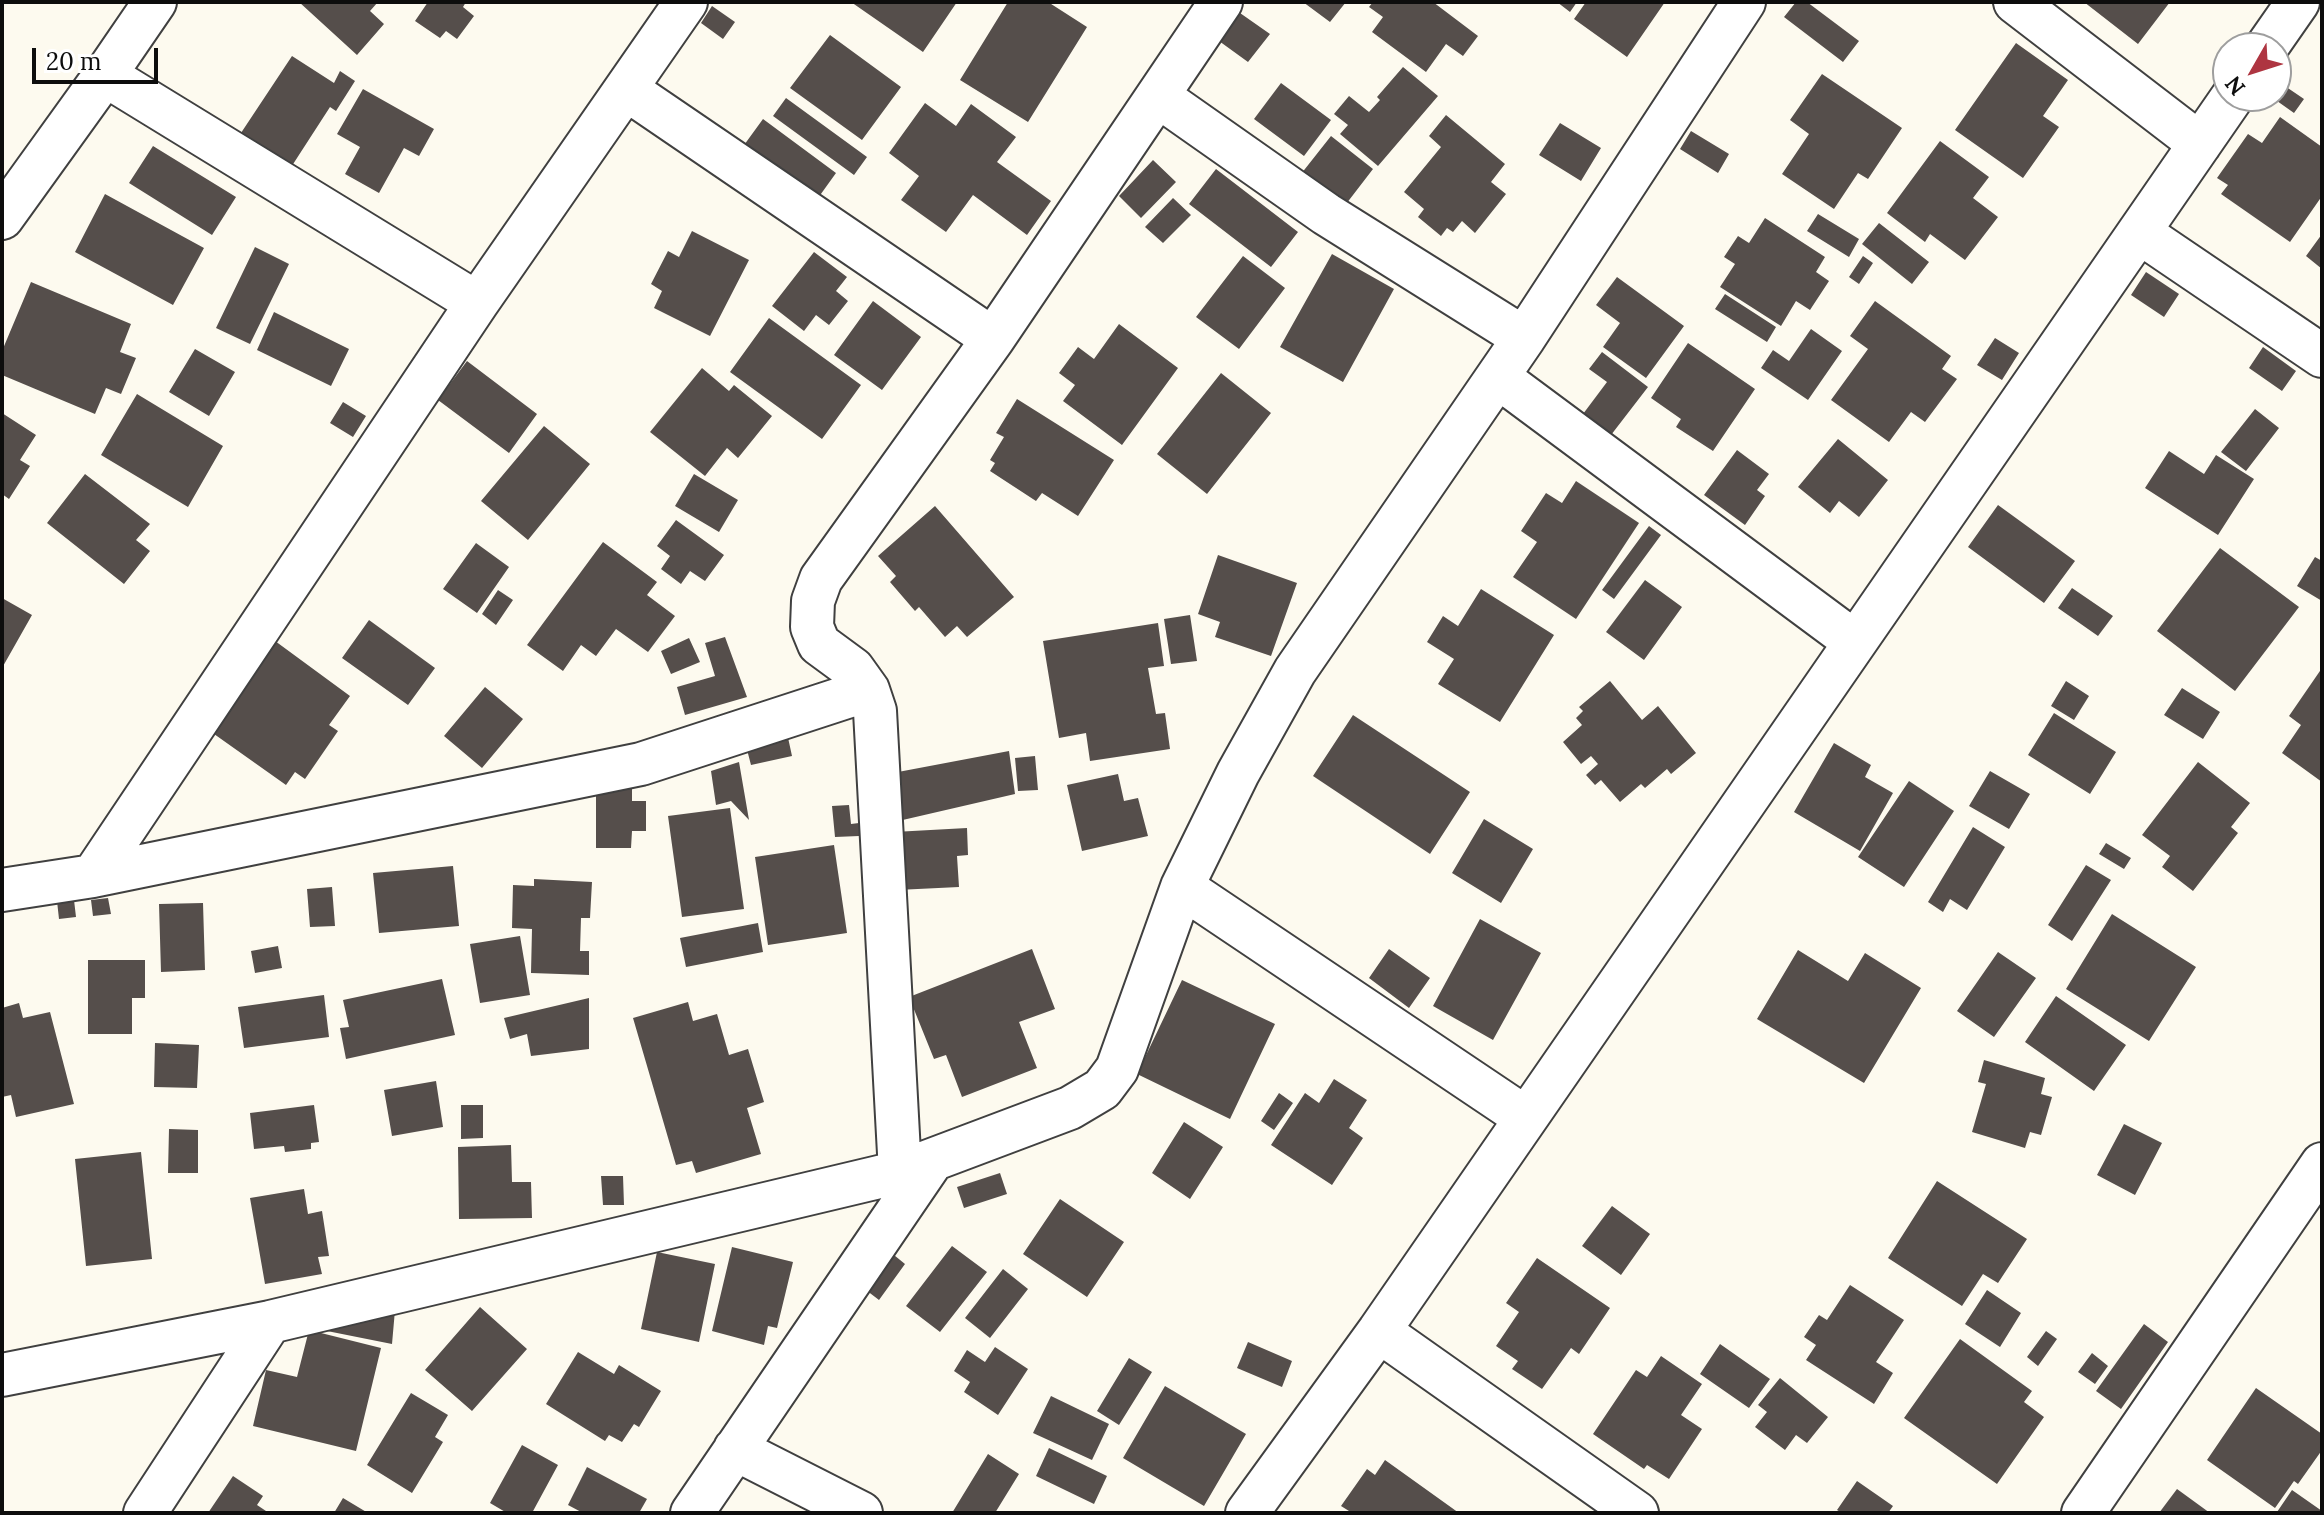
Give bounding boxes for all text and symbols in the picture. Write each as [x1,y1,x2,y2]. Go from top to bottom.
scale bar [36,32,162,82]
north arrow [2212,32,2292,112]
text: 20 m [46,46,102,77]
text: N [2219,70,2251,101]

